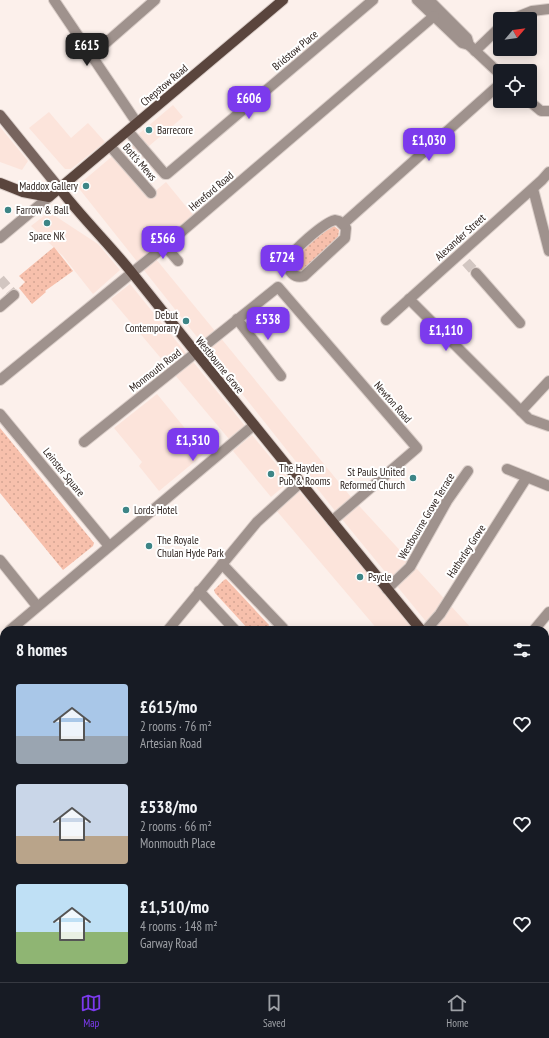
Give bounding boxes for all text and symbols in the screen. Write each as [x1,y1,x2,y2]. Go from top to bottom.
north arrow [493,12,537,56]
map controls [493,12,537,108]
street label: Bridstow Place [269,27,321,73]
pin: £615 [63,33,111,67]
text: £615 [75,37,99,54]
street label: Chepstow Road [137,61,191,109]
button: locate [493,64,537,108]
pin: £606 [225,86,273,120]
text: £606 [237,90,261,107]
place label: Barrecore [157,123,194,137]
marker: Barrecore [144,125,154,135]
pin: £1,030 [396,128,462,162]
text: £1,030 [412,132,446,149]
street label: Bott's Mews [120,140,160,184]
street label: Hereford Road [186,168,236,214]
place label: Maddox Gallery [19,179,79,193]
marker: Maddox Gallery [81,181,91,191]
place label: Farrow & Ball [16,203,69,217]
marker: Farrow & Ball [3,205,13,215]
street label: Alexander Street [432,211,488,263]
marker: Space NK [42,218,52,228]
pin: £566 [139,226,187,260]
place label: Space NK [29,229,65,243]
text: £566 [151,230,175,247]
pin: £724 [258,245,306,279]
text: £724 [270,249,294,266]
pin: £538 [244,307,292,341]
place label: Debut Contemporary [125,308,179,335]
text: £538 [256,311,280,328]
marker: Debut Contemporary [181,316,191,326]
pin: £1,110 [413,318,479,352]
text: £1,110 [429,322,463,339]
street label: Westbourne Grove [193,334,247,397]
street label: Monmouth Road [126,345,184,395]
street label: Newton Road [371,378,415,426]
pin: £1,510 [160,428,226,462]
text: £1,510 [176,432,210,449]
street label: Leinster Square [40,445,88,500]
place label: The Hayden Pub & Rooms [279,461,331,488]
place label: St Pauls United Reformed Church [340,465,405,492]
marker: The Hayden Pub & Rooms [266,469,276,479]
street label: Westbourne Grove Terrace [395,470,458,562]
marker: St Pauls United Reformed Church [408,473,418,483]
place label: Lords Hotel [134,503,178,517]
marker: Lords Hotel [121,505,131,515]
street label: Hatherley Grove [444,521,489,580]
place label: The Royale Chulan Hyde Park [157,533,225,560]
marker: The Royale Chulan Hyde Park [144,541,154,551]
place label: Psycle [368,570,392,584]
marker: Psycle [355,572,365,582]
text: 8 homes [16,639,67,661]
icon: filters [511,639,533,661]
text: £615/mo [140,696,197,718]
icon: home [48,700,96,748]
icon: heart [511,713,533,735]
text: 2 rooms · 76 m² [140,718,212,735]
text: Artesian Road [140,735,202,752]
text: £538/mo [140,796,197,818]
icon: home [48,800,96,848]
icon: heart [511,813,533,835]
text: 2 rooms · 66 m² [140,818,212,835]
text: Monmouth Place [140,835,215,852]
text: £1,510/mo [140,896,209,918]
icon: home [48,900,96,948]
icon: heart [511,913,533,935]
text: 4 rooms · 148 m² [140,918,218,935]
text: Garway Road [140,935,197,952]
tab: Map [80,992,102,1030]
tab: Saved [263,992,286,1030]
tab: Home [446,992,469,1030]

